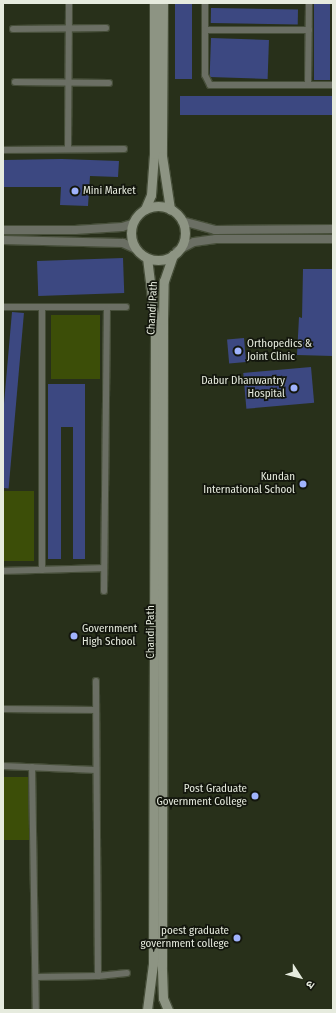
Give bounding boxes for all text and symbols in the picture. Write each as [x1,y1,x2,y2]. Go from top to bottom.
place label: Mini Market [83,184,136,198]
marker: Mini Market [70,186,80,196]
street label: Chandi Path [145,281,161,335]
place label: Orthopedics & Joint Clinic [247,338,312,364]
marker: Orthopedics & Joint Clinic [232,345,244,357]
place label: Dabur Dhanwantry Hospital [201,375,285,401]
marker: Dabur Dhanwantry Hospital [288,382,300,394]
place label: Kundan International School [203,471,295,497]
marker: Kundan International School [298,479,308,489]
street label: Chandi Path [144,605,158,659]
place label: Government High School [82,623,137,649]
marker: Government High School [69,631,79,641]
place label: Post Graduate Government College [156,783,247,809]
marker: Post Graduate Government College [250,791,260,801]
place label: poest graduate government college [141,925,229,951]
marker: poest graduate government college [232,933,242,943]
north arrow [280,957,320,997]
text: उ [303,978,317,991]

